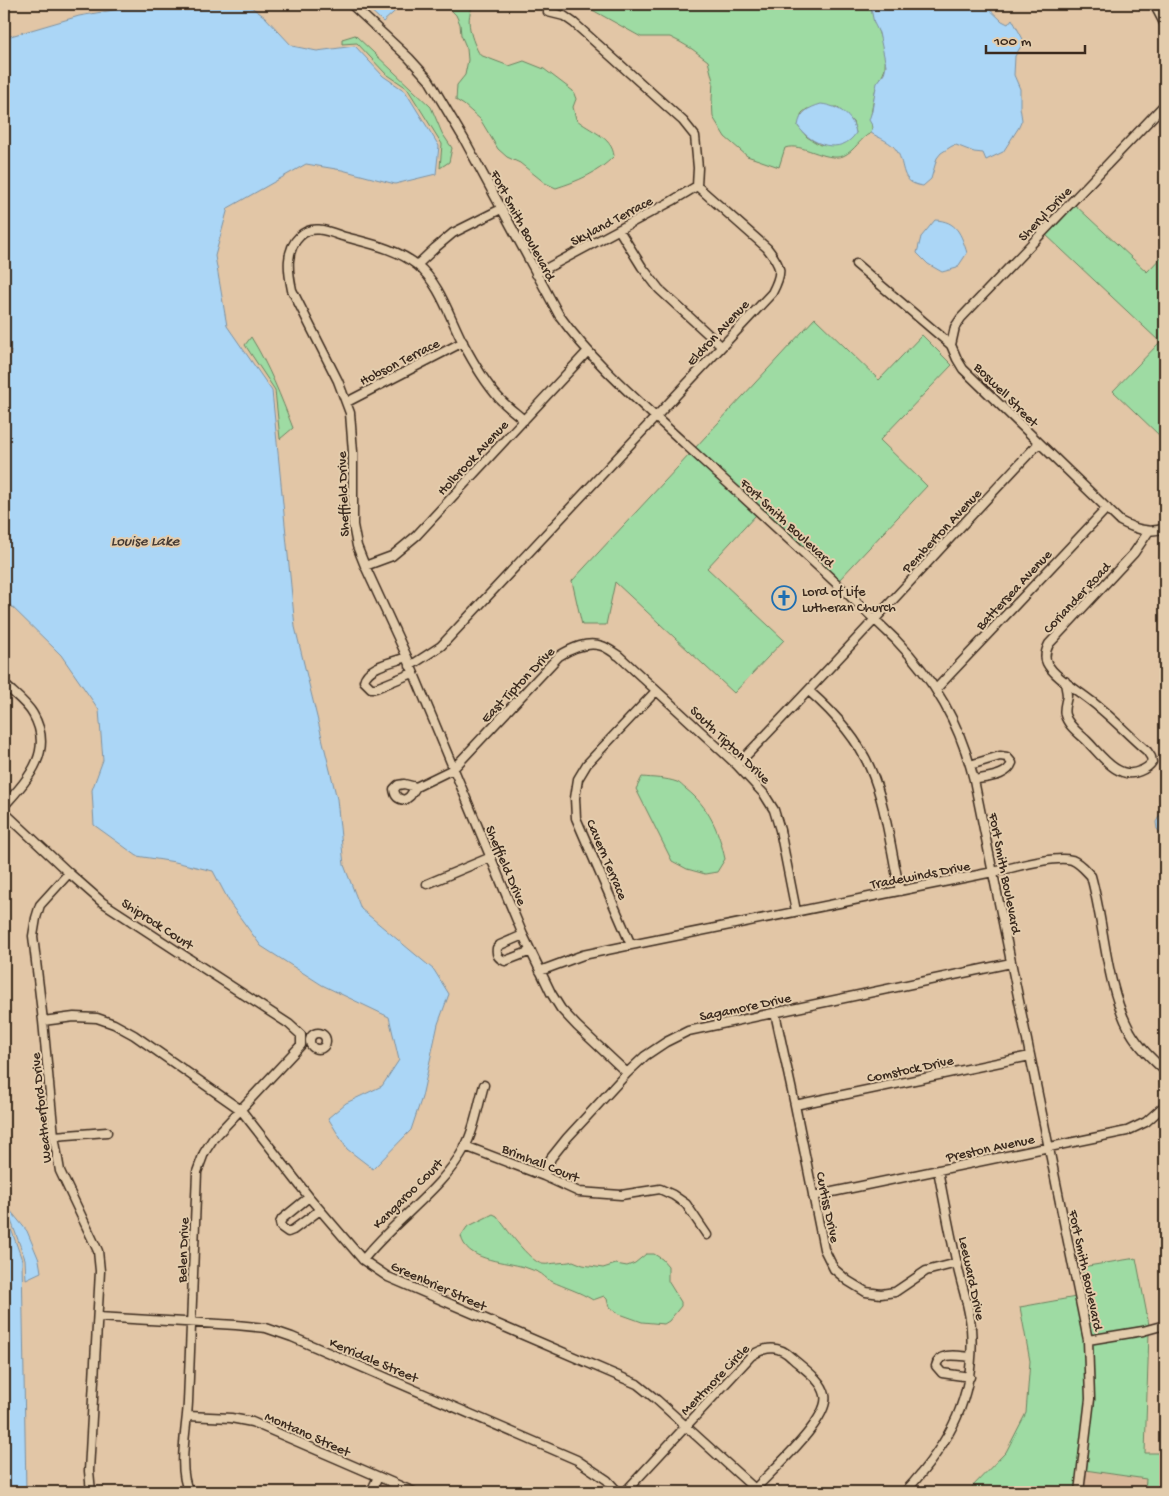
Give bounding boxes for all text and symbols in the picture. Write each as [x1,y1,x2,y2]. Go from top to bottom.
scale bar [986,22,1085,54]
text: 100 m [993,33,1032,51]
street label: Fort Smith Boulevard [485,167,559,286]
street label: Sheryl Drive [1015,183,1077,246]
street label: Skyland Terrace [568,193,657,251]
street label: Eldron Avenue [684,297,754,370]
street label: Hobson Terrace [357,335,444,391]
street label: Boswell Street [969,359,1042,433]
street label: Holbrook Avenue [435,417,514,500]
street label: Sheffield Drive [334,450,354,537]
street label: Fort Smith Boulevard [735,475,838,573]
street label: Pemberton Avenue [899,485,987,578]
water label: Louise Lake [111,533,181,551]
street label: Battersea Avenue [972,546,1057,635]
street label: Coriander Road [1040,558,1116,638]
place label: Lord of Life Lutheran Church [802,584,896,617]
church icon: Lord of Life Lutheran Church [771,585,797,611]
street label: East Tipton Drive [478,644,560,727]
street label: South Tipton Drive [685,703,774,789]
street label: Fort Smith Boulevard [983,811,1024,937]
street label: Cavern Terrace [581,817,631,904]
street label: Sheffield Drive [480,823,529,909]
street label: Tradewinds Drive [868,858,973,895]
street label: Shiprock Court [117,895,197,955]
street label: Sagamore Drive [698,990,794,1026]
street label: Weatherford Drive [28,1051,57,1164]
street label: Comstock Drive [866,1053,956,1088]
street label: Preston Avenue [944,1132,1037,1167]
street label: Brimhall Court [498,1141,582,1188]
street label: Kangaroo Court [370,1155,448,1234]
street label: Curtiss Drive [811,1171,843,1245]
street label: Fort Smith Boulevard [1063,1208,1106,1334]
street label: Belen Drive [175,1216,194,1284]
street label: Leeward Drive [953,1235,988,1323]
street label: Greenbrier Street [387,1259,490,1317]
street label: Kerridale Street [326,1335,421,1388]
street label: Mentmore Circle [678,1341,755,1420]
street label: Montano Street [262,1409,353,1462]

